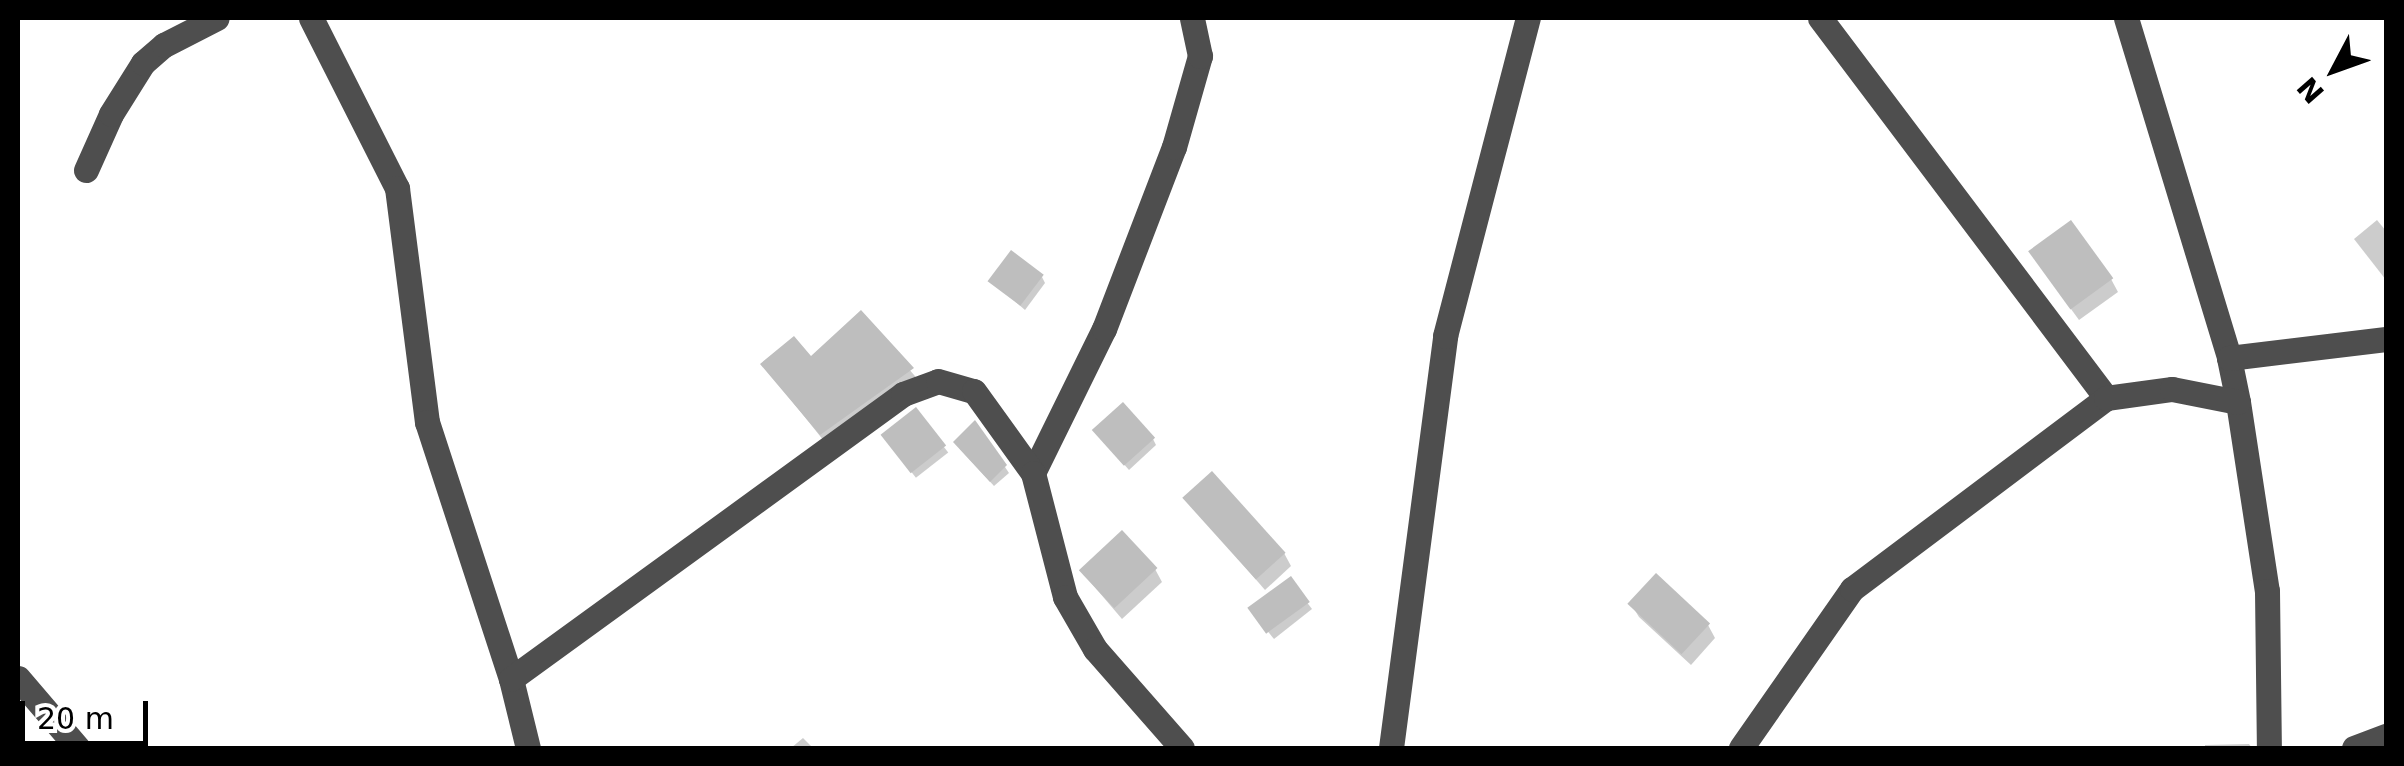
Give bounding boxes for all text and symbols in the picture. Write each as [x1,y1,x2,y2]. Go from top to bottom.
north arrow [2284,20,2384,120]
text: N [2291,70,2331,110]
scale bar [25,681,152,743]
text: 20 m [37,701,114,736]

